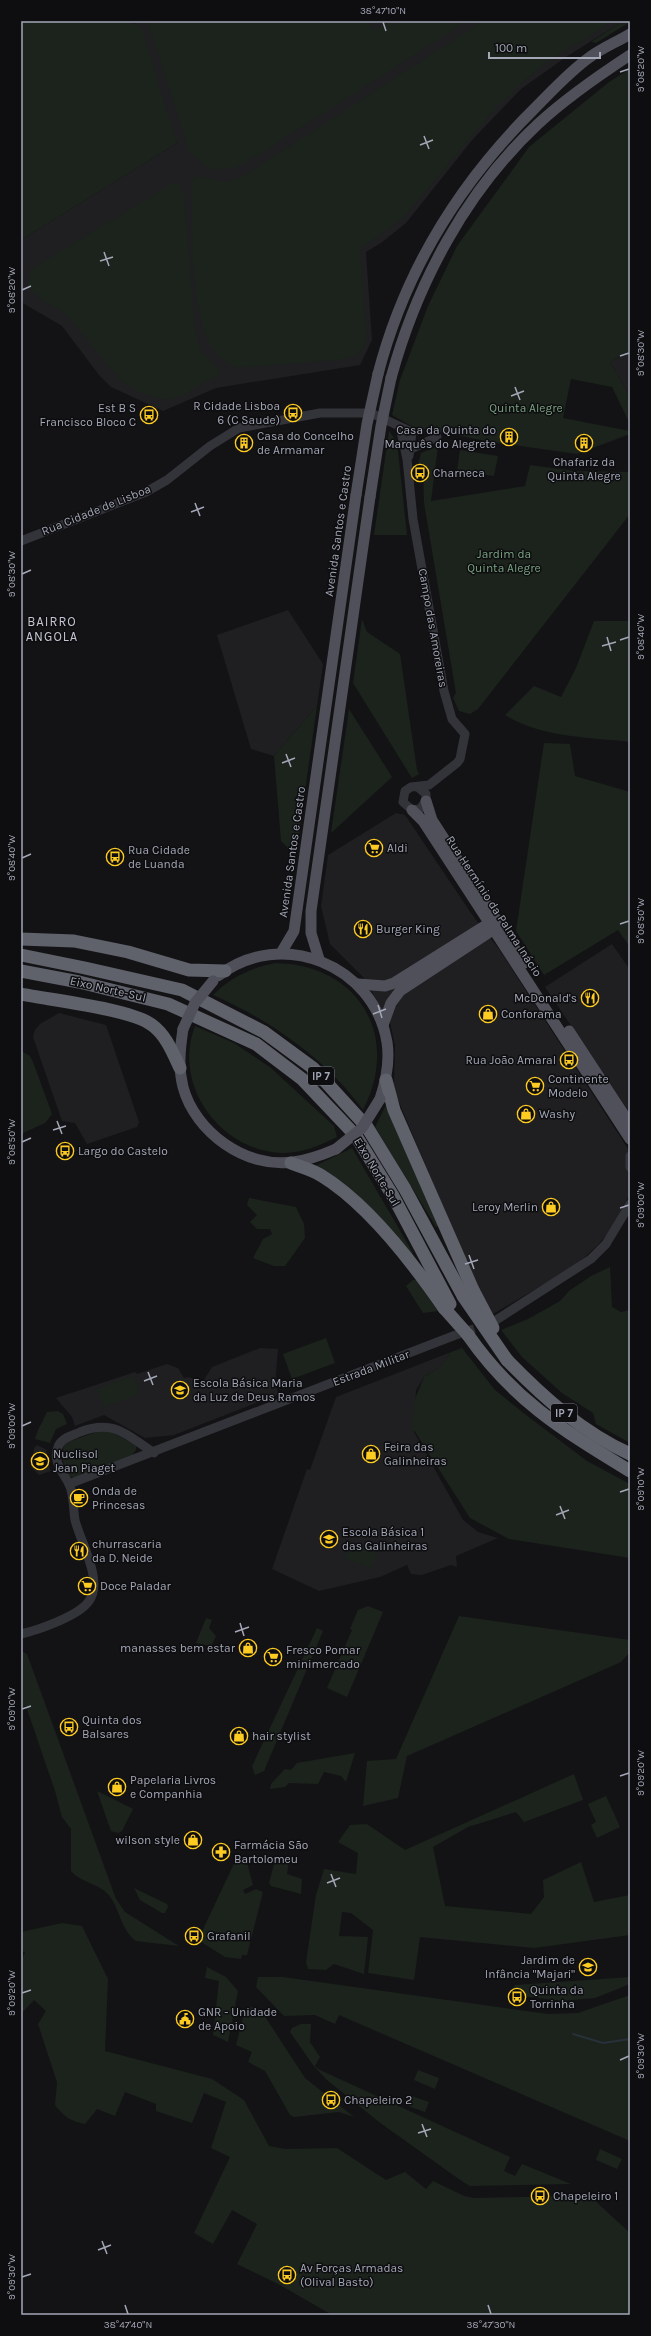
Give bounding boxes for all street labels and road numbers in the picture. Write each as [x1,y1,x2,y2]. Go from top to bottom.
street label: Avenida Santos e Castro [322,465,354,597]
street label: Rua Cidade de Lisboa [39,482,153,538]
street label: Campo das Amoreiras [416,567,450,689]
street label: Avenida Santos e Castro [276,786,308,918]
street label: Rua Hermínio da Palma Inácio [443,833,545,979]
street label: Eixo Norte-Sul [69,973,147,1005]
road number: IP 7 [308,1067,334,1085]
street label: Eixo Norte-Sul [351,1135,403,1209]
street label: Estrada Militar [331,1347,412,1389]
road number: IP 7 [551,1404,577,1422]

